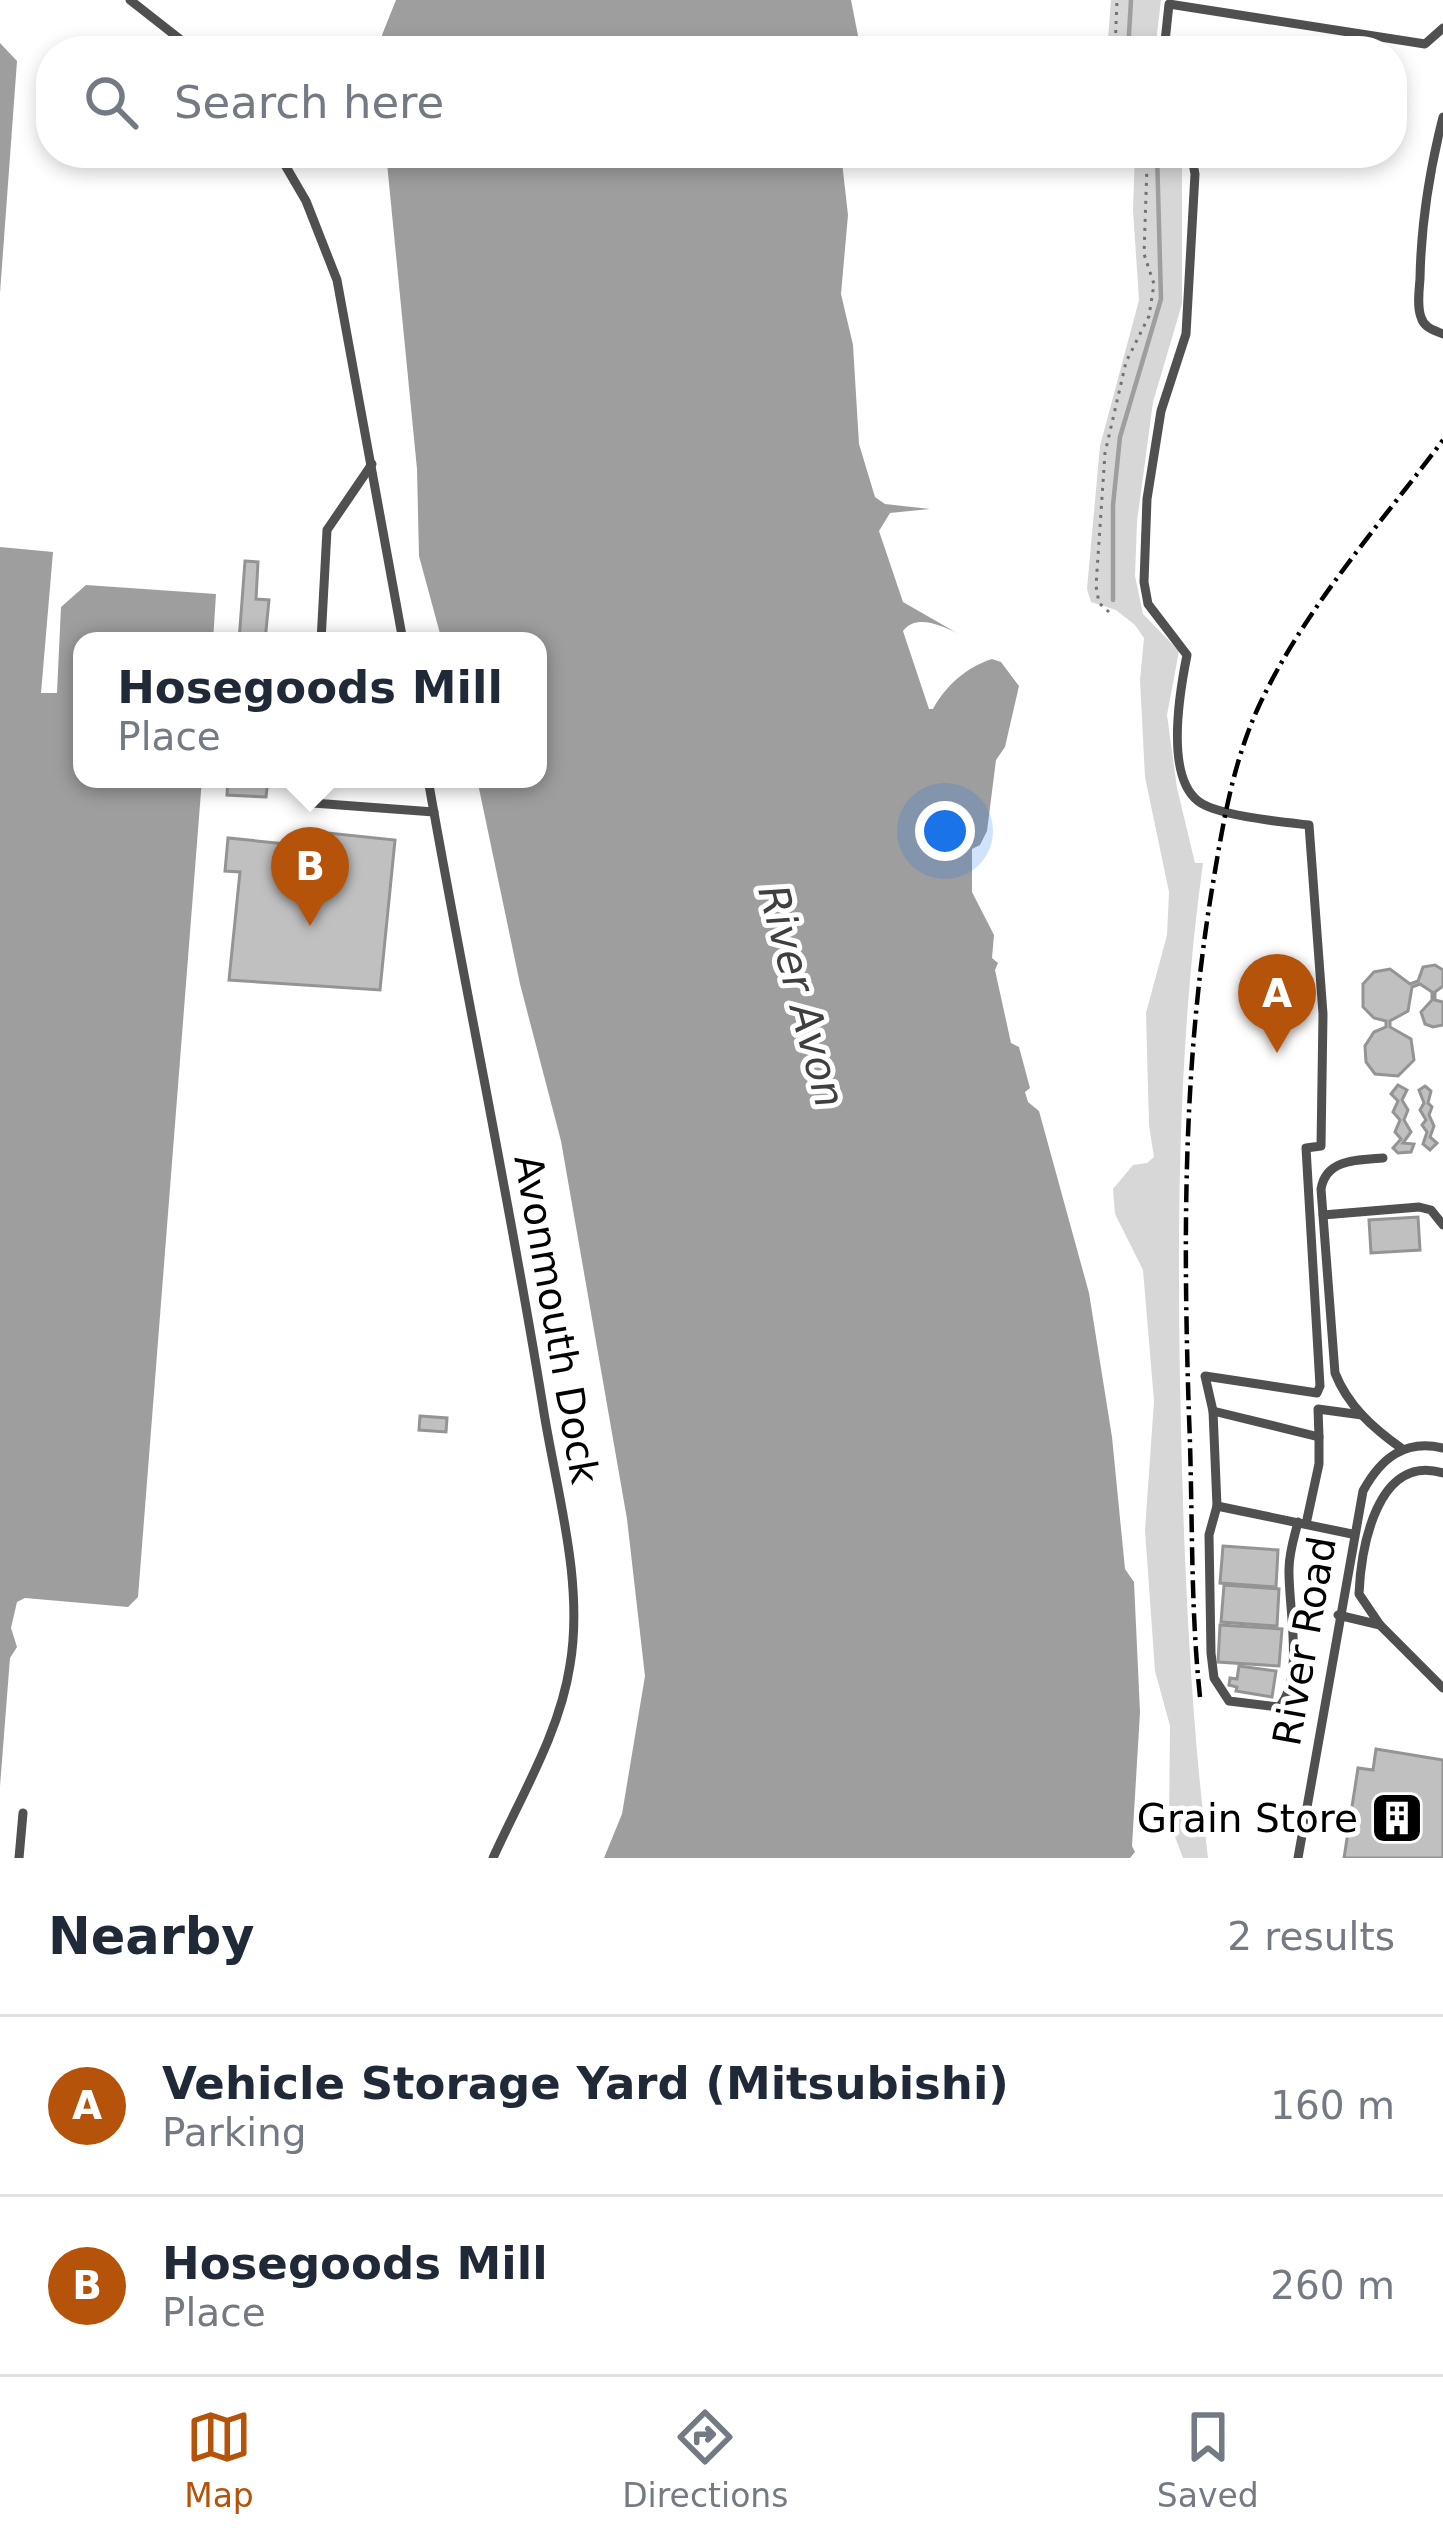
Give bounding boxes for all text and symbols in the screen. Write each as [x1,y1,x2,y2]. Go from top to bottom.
search box [36,36,1407,168]
icon: search [78,69,144,135]
text: Search here [174,76,444,129]
popup [73,632,547,788]
text: Hosegoods Mill [117,661,503,714]
text: Place [117,714,221,759]
your location [915,801,975,861]
pin: B [271,827,349,926]
water label: River Avon [748,880,855,1113]
pin: A [1238,954,1316,1053]
street label: Avonmouth Dock [505,1151,608,1487]
street label: River Road [1264,1533,1345,1749]
building icon: Grain Store [1369,1790,1425,1846]
place label: Grain Store [1137,1796,1358,1841]
text: Nearby [48,1907,255,1966]
text: 2 results [1227,1914,1395,1959]
text: Vehicle Storage Yard (Mitsubishi) [162,2057,1009,2110]
text: A [72,2083,102,2128]
text: 160 m [1270,2083,1395,2128]
text: Parking [162,2110,307,2155]
text: Hosegoods Mill [162,2237,548,2290]
text: B [72,2263,102,2308]
text: 260 m [1270,2263,1395,2308]
text: Place [162,2290,266,2335]
tab: Map [184,2404,254,2515]
tab: Directions [622,2404,788,2515]
tab: Saved [1157,2404,1259,2515]

